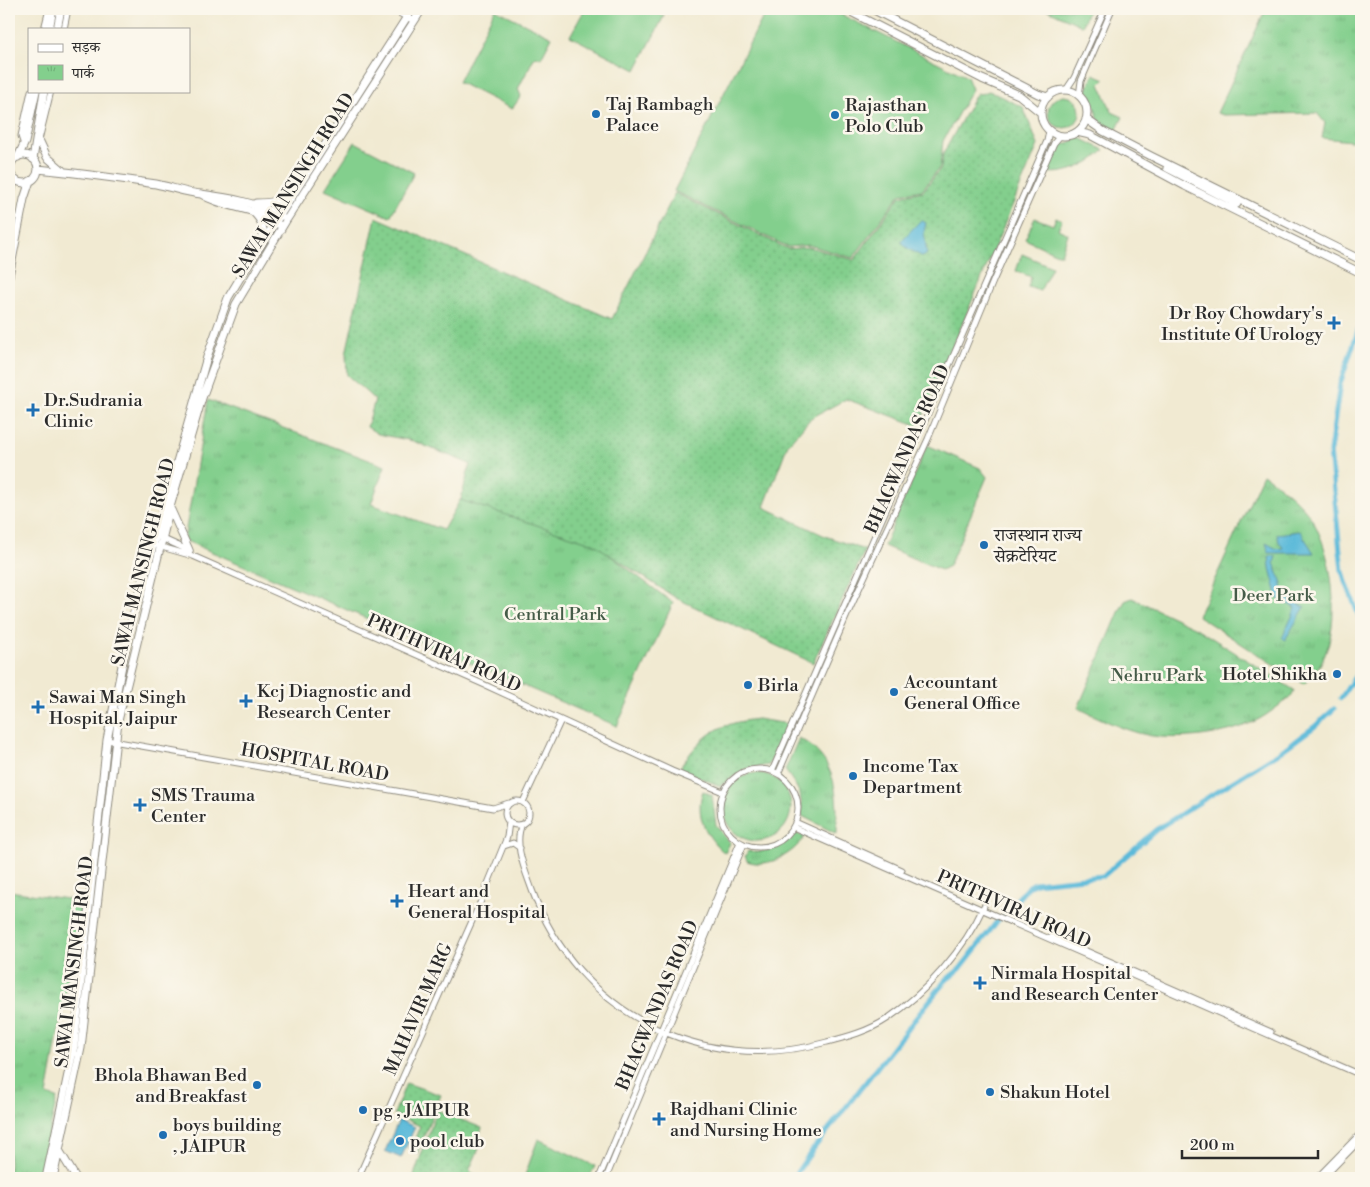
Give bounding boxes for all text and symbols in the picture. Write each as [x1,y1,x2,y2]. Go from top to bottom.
legend [28,28,190,92]
text: सड़क [71,38,101,57]
text: पार्क [71,64,95,83]
street label: SAWAI MANSINGH ROAD [227,89,360,282]
place label: Taj Rambagh Palace [606,93,714,137]
place label: Rajasthan Polo Club [845,94,927,138]
marker: Taj Rambagh Palace [590,108,602,120]
marker: Rajasthan Polo Club [829,109,841,121]
place label: Dr Roy Chowdary's Institute Of Urology [1161,302,1323,346]
marker: Dr Roy Chowdary's Institute Of Urology [1327,316,1341,330]
street label: BHAGWANDAS ROAD [859,361,955,538]
place label: Dr.Sudrania Clinic [44,389,143,433]
marker: Dr.Sudrania Clinic [26,403,40,417]
street label: SAWAI MANSINGH ROAD [107,456,180,668]
place label: राजस्थान राज्य सेक्रटेरियट [993,524,1083,568]
marker: राजस्थान राज्य सेक्रटेरियट [978,539,990,551]
park label: Deer Park [1232,584,1315,607]
park label: Central Park [504,603,608,626]
street label: PRITHVIRAJ ROAD [363,609,525,698]
place label: Hotel Shikha [1222,663,1328,686]
park label: Nehru Park [1111,664,1205,687]
marker: Hotel Shikha [1331,668,1343,680]
place label: Accountant General Office [903,671,1020,715]
place label: Birla [757,674,799,697]
marker: Birla [742,679,754,691]
place label: Kcj Diagnostic and Research Center [257,680,412,724]
place label: Sawai Man Singh Hospital, Jaipur [49,686,186,730]
marker: Accountant General Office [888,686,900,698]
marker: Kcj Diagnostic and Research Center [239,694,253,708]
marker: Sawai Man Singh Hospital, Jaipur [31,700,45,714]
street label: HOSPITAL ROAD [239,738,391,787]
place label: Income Tax Department [863,755,963,799]
marker: Income Tax Department [847,770,859,782]
place label: SMS Trauma Center [151,784,256,828]
marker: SMS Trauma Center [133,798,147,812]
street label: SAWAI MANSINGH ROAD [50,855,99,1069]
street label: PRITHVIRAJ ROAD [933,865,1095,954]
place label: Heart and General Hospital [408,880,546,924]
marker: Heart and General Hospital [390,894,404,908]
street label: BHAGWANDAS ROAD [611,917,704,1095]
street label: MAHAVIR MARG [379,939,458,1079]
place label: Nirmala Hospital and Research Center [991,962,1159,1006]
marker: Nirmala Hospital and Research Center [973,976,987,990]
place label: Bhola Bhawan Bed and Breakfast [94,1064,248,1108]
marker: Bhola Bhawan Bed and Breakfast [251,1079,263,1091]
place label: Shakun Hotel [1000,1081,1111,1104]
marker: Shakun Hotel [984,1086,996,1098]
place label: Rajdhani Clinic and Nursing Home [670,1098,822,1142]
place label: pg , JAIPUR [373,1099,470,1122]
marker: pg , JAIPUR [357,1104,369,1116]
marker: Rajdhani Clinic and Nursing Home [652,1112,666,1126]
place label: boys building , JAIPUR [173,1114,282,1158]
scale bar [1182,1127,1319,1159]
marker: boys building , JAIPUR [157,1129,169,1141]
place label: pool club [410,1130,484,1153]
marker: pool club [394,1135,406,1147]
text: 200 m [1190,1136,1235,1155]

